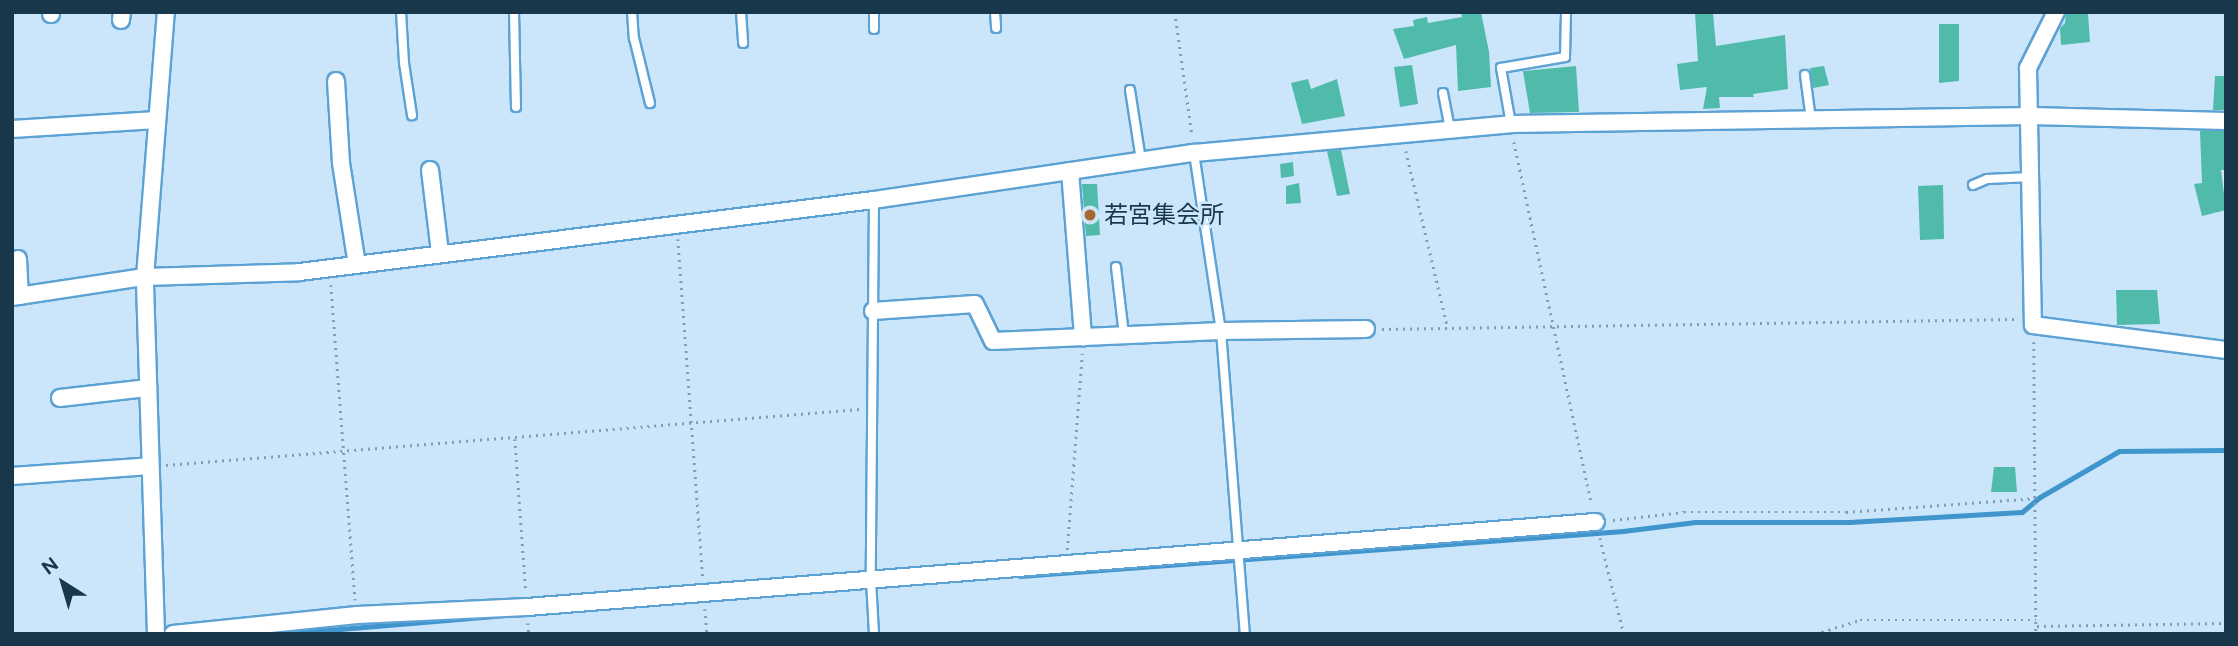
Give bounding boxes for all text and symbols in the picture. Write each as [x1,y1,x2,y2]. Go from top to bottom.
place label: 若宮集会所 [1104,201,1224,229]
marker: 若宮集会所 [1082,207,1098,223]
north arrow [28,548,98,618]
text: N [37,552,63,579]

